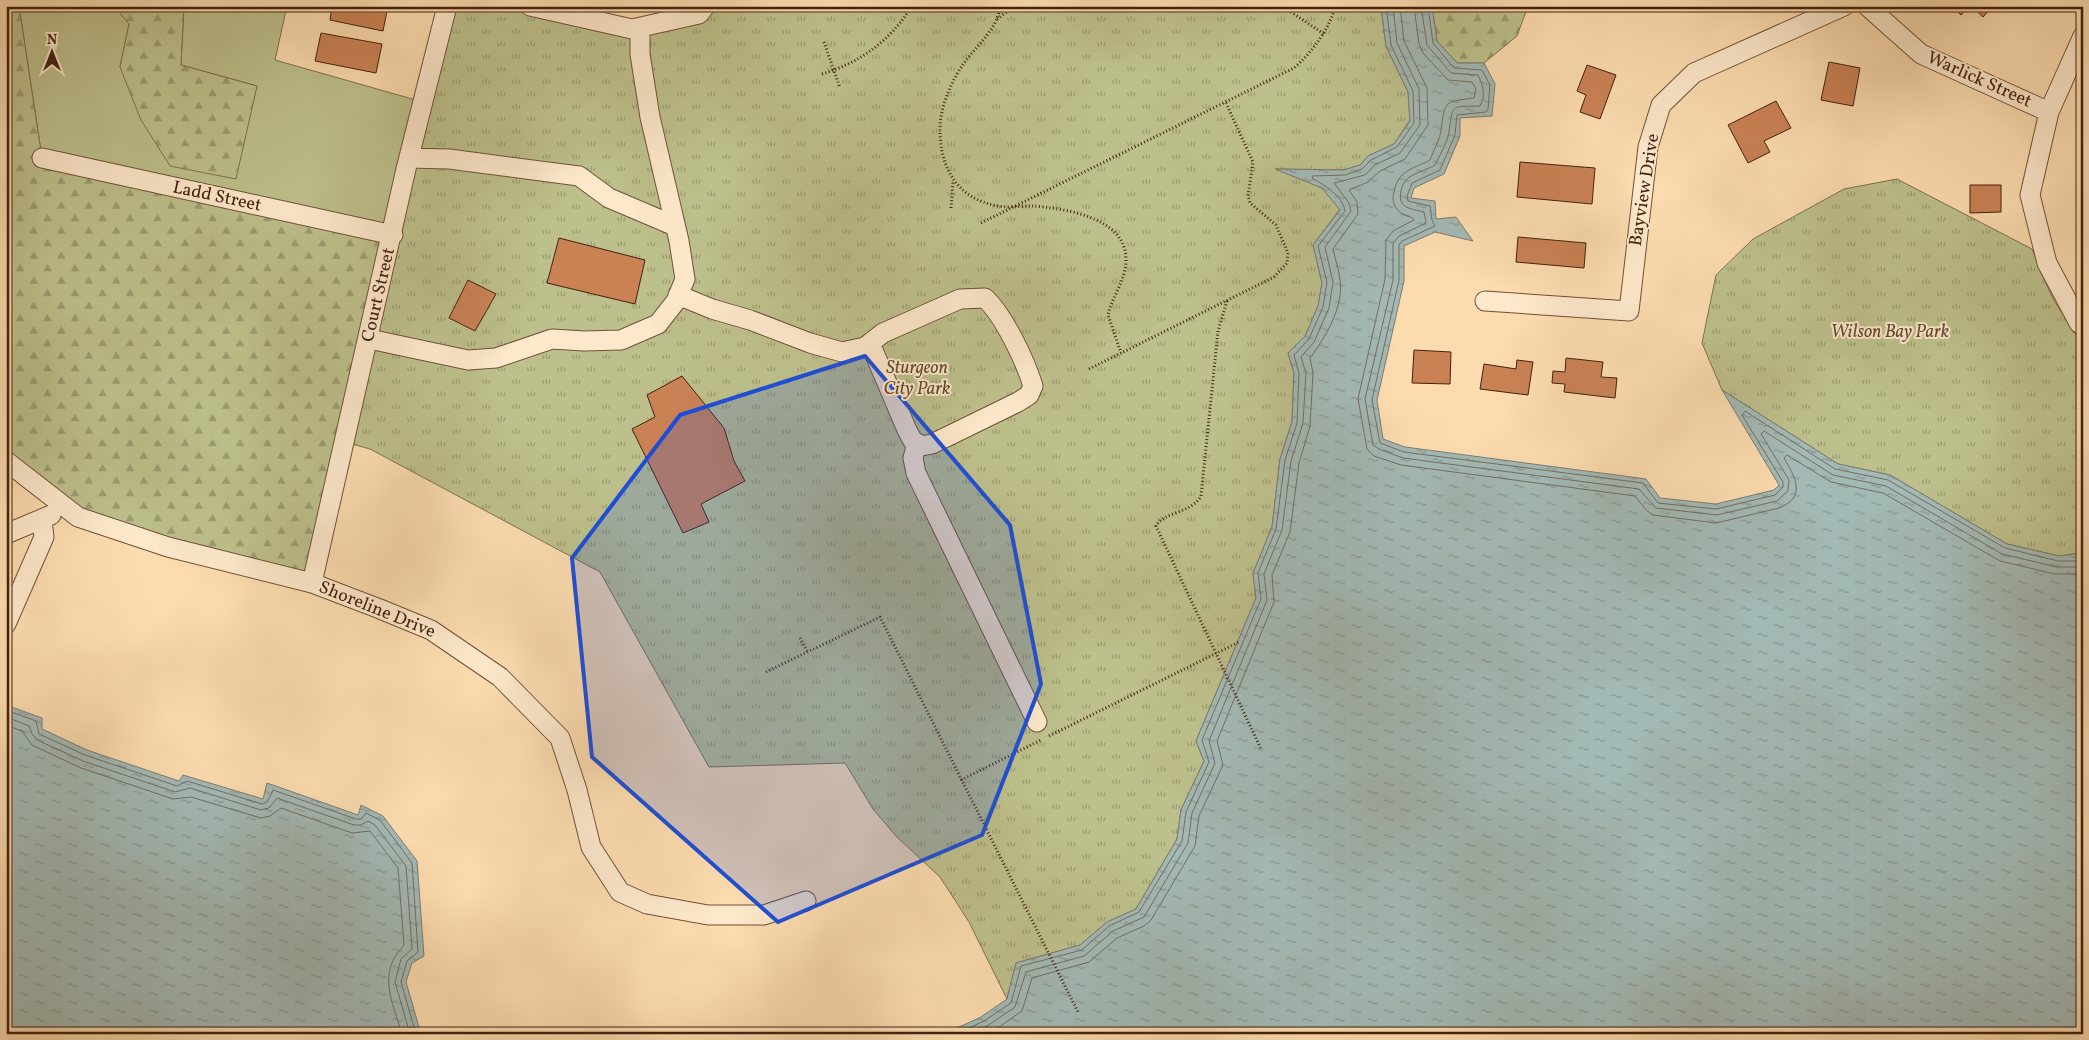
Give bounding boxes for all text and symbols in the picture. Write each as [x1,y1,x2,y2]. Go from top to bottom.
north arrow [28,28,78,78]
text: N [47,31,57,50]
street label: Warlick Street [1923,46,2035,114]
street label: Bayview Drive [1624,132,1666,248]
street label: Ladd Street [170,175,264,219]
street label: Court Street [356,245,402,345]
park label: Wilson Bay Park [1831,320,1949,345]
park label: Sturgeon City Park [884,356,950,402]
street label: Shoreline Drive [315,575,439,645]

